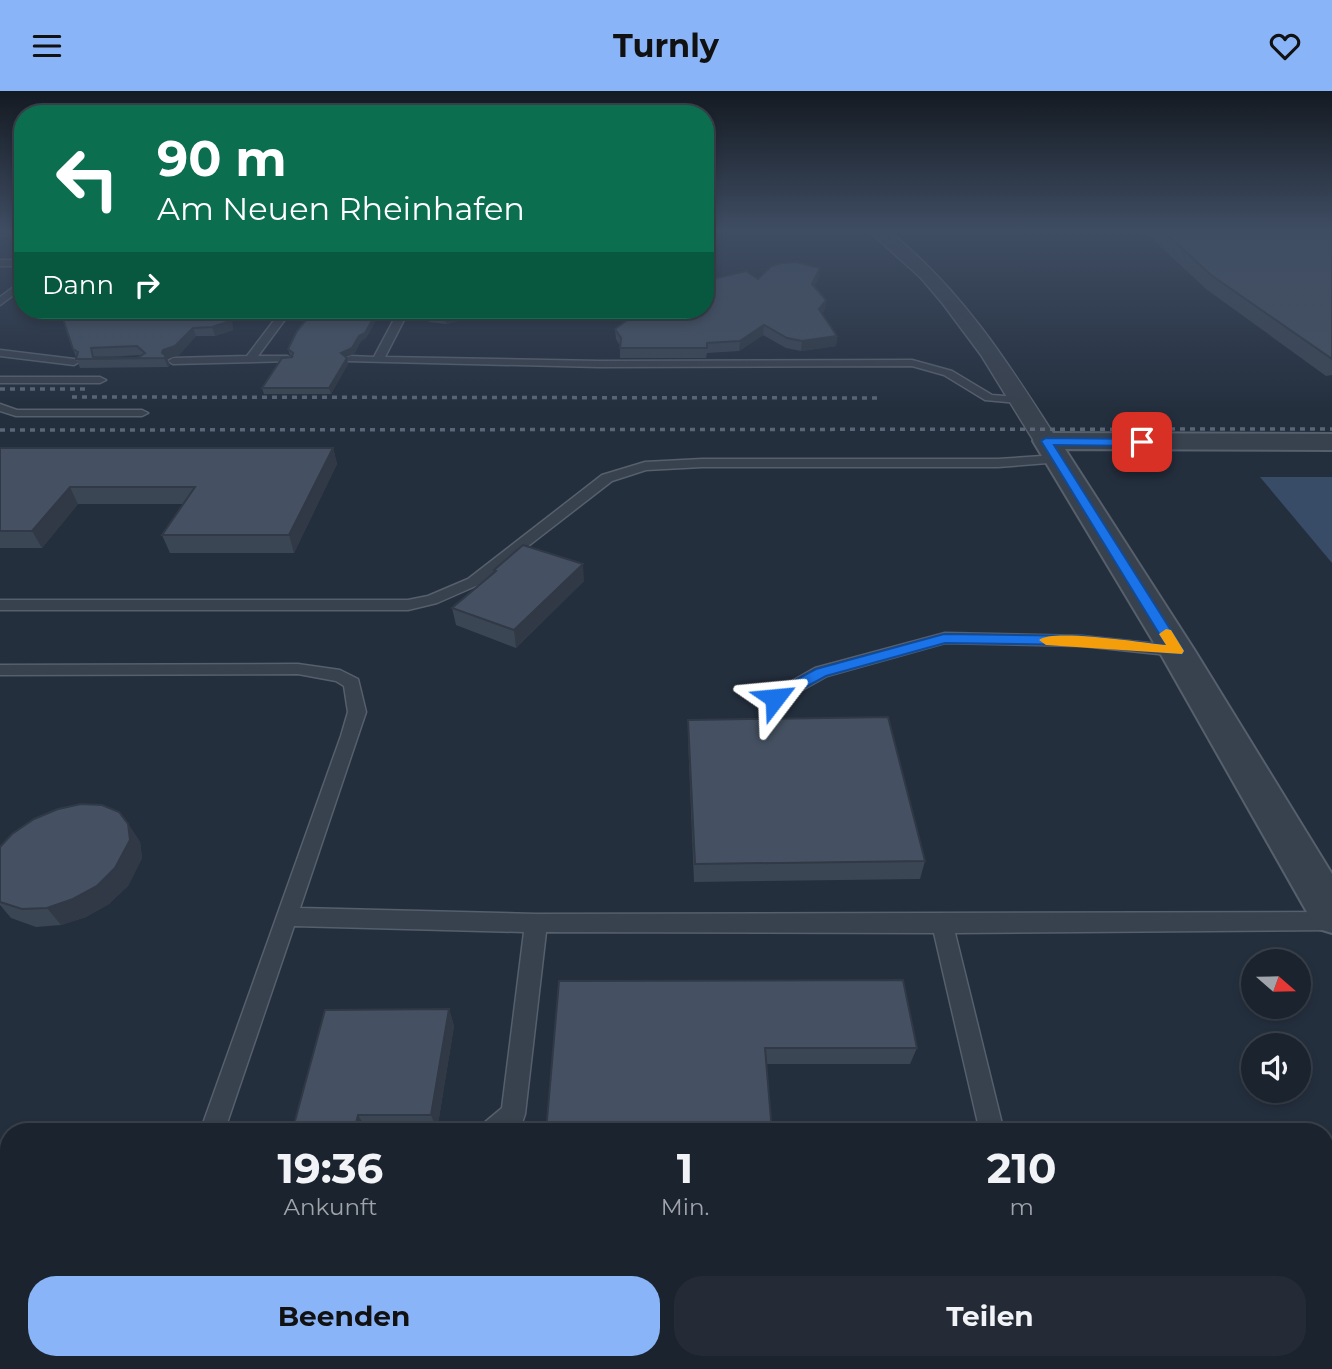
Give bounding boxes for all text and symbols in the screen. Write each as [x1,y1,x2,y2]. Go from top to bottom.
text: Turnly [613,26,719,65]
icon: menu [28,27,66,65]
icon: heart [1266,27,1304,65]
text: 90 m [157,129,287,188]
icon: left [42,133,133,224]
text: Am Neuen Rheinhafen [157,189,525,228]
icon: right [128,266,166,304]
text: Dann [42,269,114,301]
pin [1112,412,1172,472]
icon: arrive [1123,423,1161,461]
position arrow [738,661,812,735]
north arrow [1241,949,1311,1019]
map controls [1241,949,1311,1103]
button: sound [1241,1033,1311,1103]
text: 19:36 [277,1142,383,1194]
text: 1 [677,1142,693,1194]
text: 210 [987,1142,1057,1194]
text: Ankunft [284,1193,377,1221]
text: Min. [661,1193,709,1221]
text: m [1009,1193,1034,1221]
button: Beenden [28,1276,660,1356]
button: Teilen [674,1276,1306,1356]

